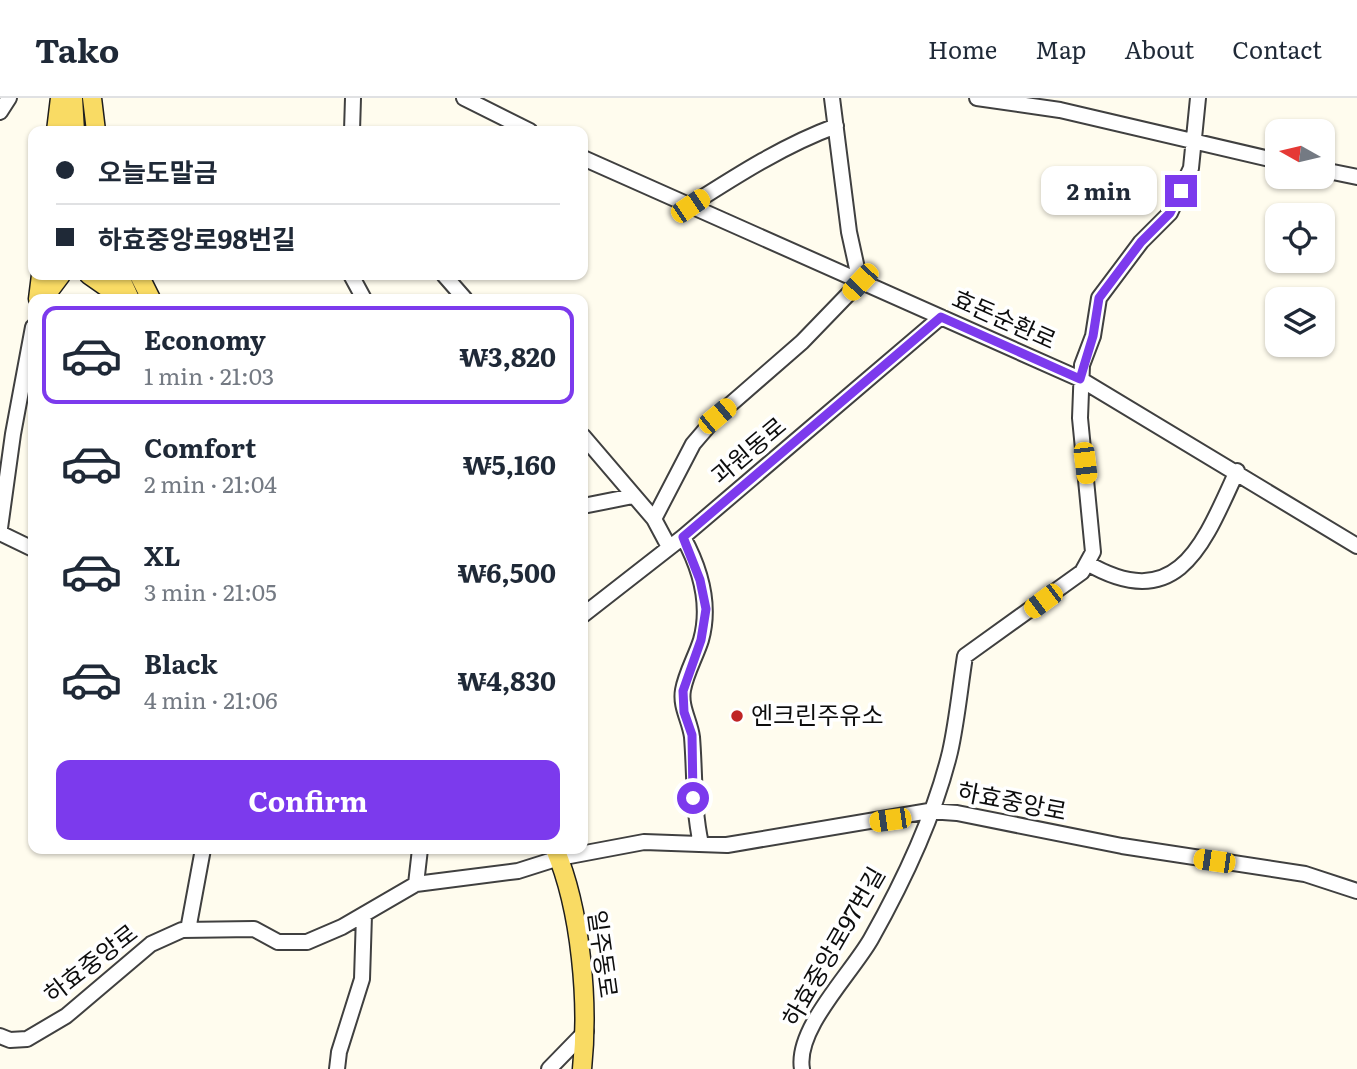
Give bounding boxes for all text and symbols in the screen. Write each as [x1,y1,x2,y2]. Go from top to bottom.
text: Tako [35,24,119,73]
text: Home [928,31,997,66]
text: Map [1035,31,1086,66]
text: About [1124,31,1194,66]
text: Contact [1232,31,1322,66]
north arrow [1265,119,1335,189]
map controls [1265,119,1335,357]
text: 오늘도말금 [98,151,218,190]
callout: 2 min [1041,166,1156,216]
text: 2 min [1067,173,1131,207]
route end [1165,175,1197,207]
car [667,186,714,226]
button: locate [1265,203,1335,273]
text: 하효중앙로98번길 [98,218,296,257]
car [838,259,883,305]
street label: 효돈순환로 [947,279,1063,356]
button: layers [1265,287,1335,357]
text: Economy [144,319,266,358]
icon: car [60,324,123,387]
text: ₩3,820 [459,336,556,375]
text: 1 min · 21:03 [144,358,274,392]
car [695,394,740,438]
street label: 과원동로 [702,407,792,491]
text: Comfort [144,427,256,466]
icon: car [60,432,123,495]
car [1073,441,1098,485]
text: ₩5,160 [463,444,556,483]
text: 2 min · 21:04 [144,466,277,500]
text: XL [144,535,181,574]
icon: car [60,540,123,603]
text: ₩6,500 [457,552,556,591]
text: 3 min · 21:05 [144,574,277,608]
car [1020,580,1067,622]
text: Black [144,643,218,682]
icon: car [60,648,123,711]
text: ₩4,830 [457,660,556,699]
text: 4 min · 21:06 [144,682,278,716]
place label: 엔크린주유소 [751,696,883,731]
marker: 엔크린주유소 [729,708,745,724]
button: Confirm [56,760,560,840]
street label: 하효중앙로 [955,772,1070,827]
route start [677,782,709,814]
car [868,807,913,833]
car [1192,848,1237,874]
street label: 하효중앙로97번길 [772,859,892,1032]
street label: 일주동로 [581,907,628,1000]
street label: 하효중앙로 [35,914,144,1010]

